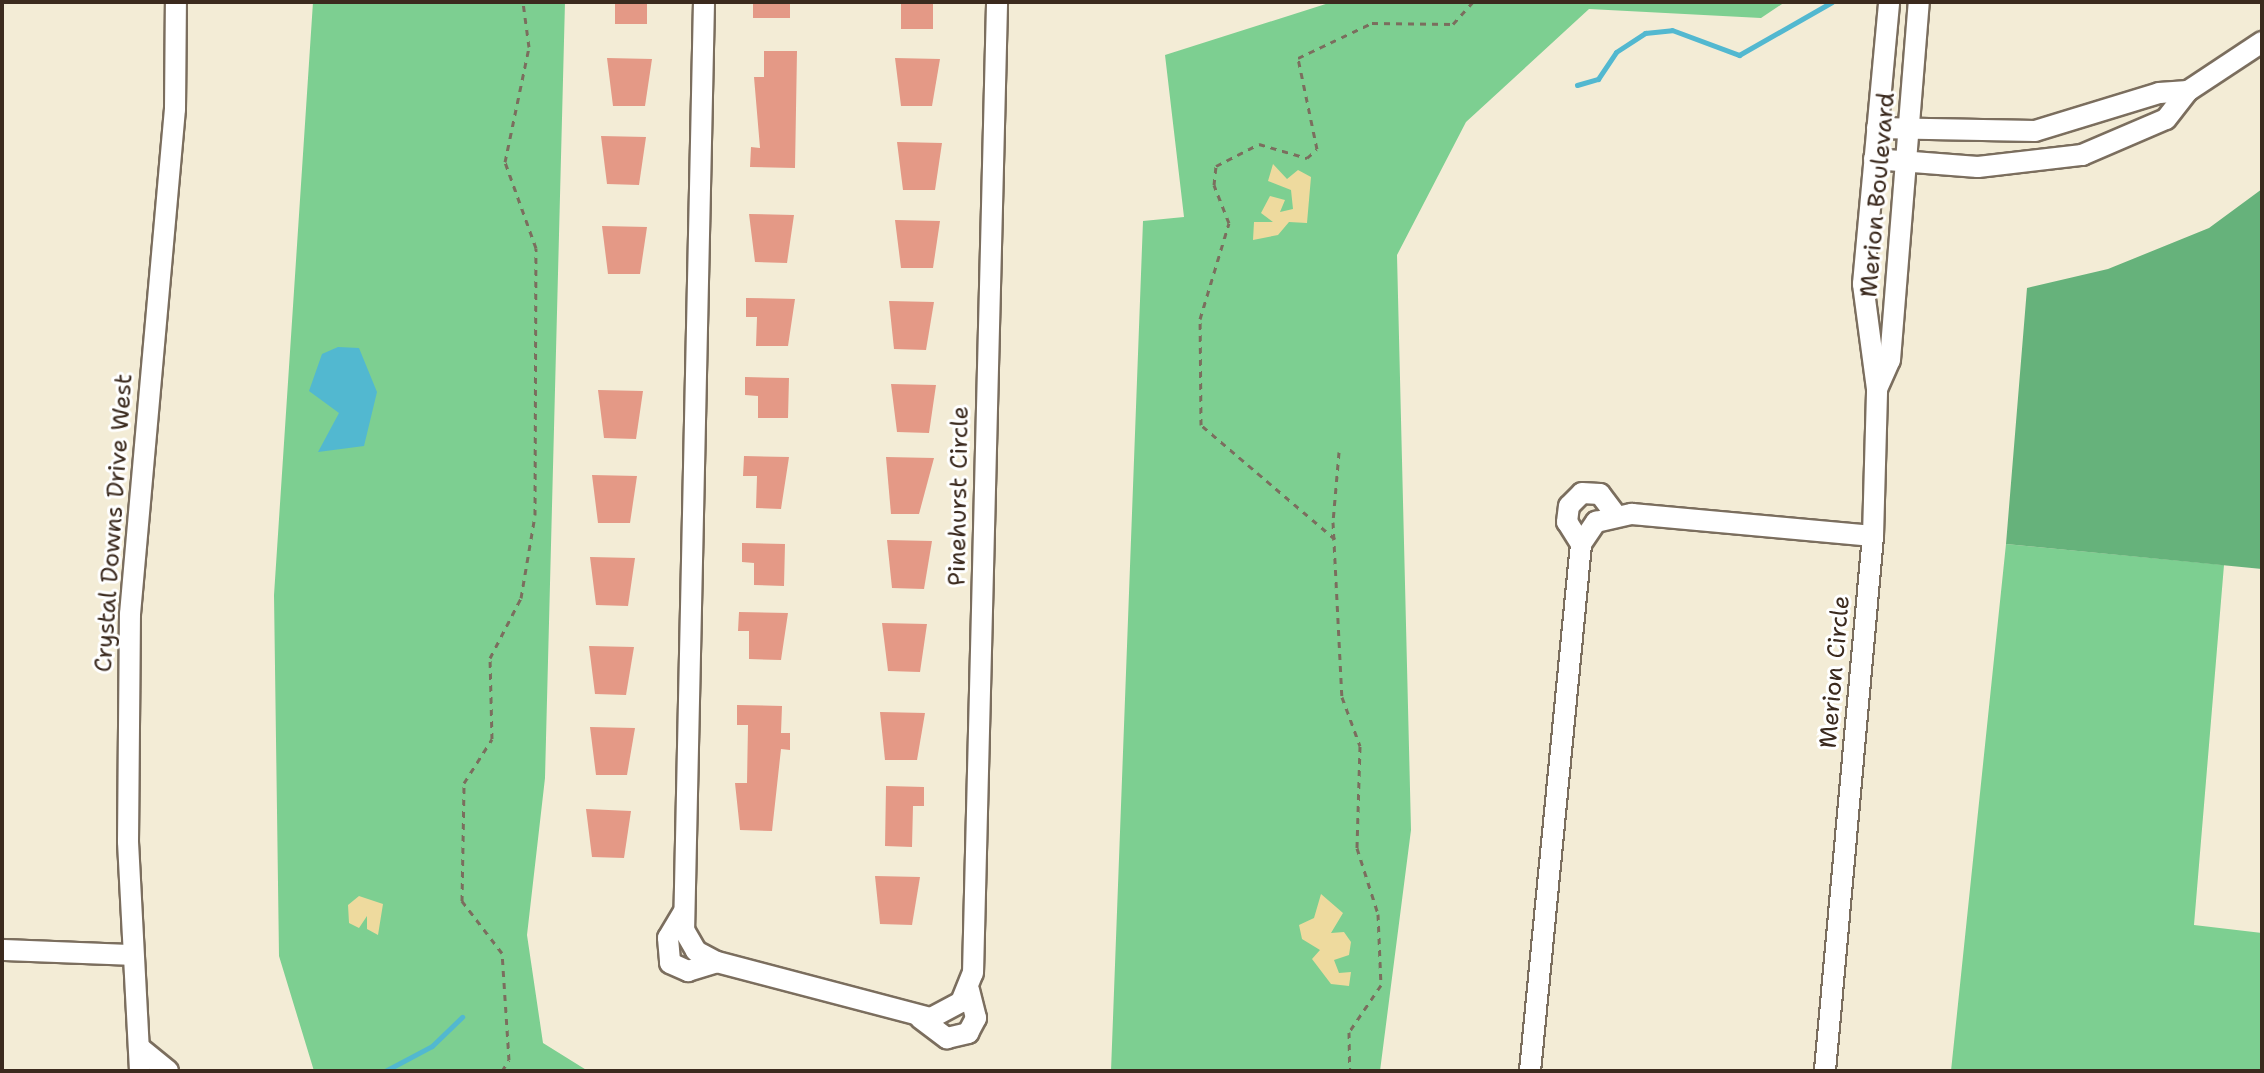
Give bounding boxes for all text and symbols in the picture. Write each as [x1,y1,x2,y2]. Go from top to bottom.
street label: Merion Boulevard [1855,91,1901,299]
street label: Crystal Downs Drive West [89,373,139,673]
street label: Pinehurst Circle [943,406,975,586]
street label: Merion Circle [1814,594,1856,750]

